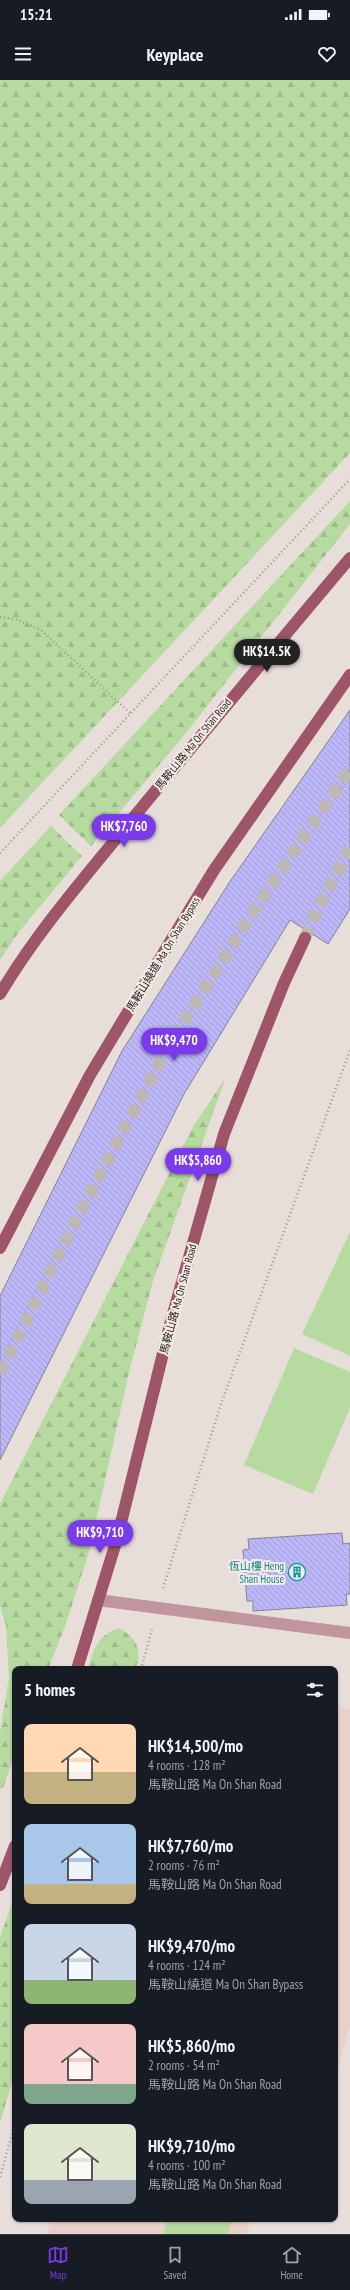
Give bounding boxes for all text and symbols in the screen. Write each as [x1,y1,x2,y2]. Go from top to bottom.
text: 15:21 [20,5,52,24]
icon: menu [12,43,34,65]
text: Keyplace [147,43,203,66]
icon: heart [316,43,338,65]
pin: HK$14.5K [226,639,308,673]
text: HK$14.5K [243,643,291,660]
street label: 馬鞍山路 Ma On Shan Road [152,695,234,792]
pin: HK$7,760 [83,814,165,848]
text: HK$7,760 [101,818,147,835]
street label: 馬鞍山繞道 Ma On Shan Bypass [123,894,203,1014]
pin: HK$9,470 [133,1028,215,1062]
text: HK$9,470 [150,1032,198,1049]
pin: HK$5,860 [157,1148,239,1182]
text: HK$5,860 [174,1152,222,1169]
street label: 馬鞍山路 Ma On Shan Road [157,1242,199,1355]
pin: HK$9,710 [59,1520,141,1554]
text: HK$9,710 [76,1524,124,1541]
place label: 恆山樓 Heng Shan House [229,1559,284,1586]
building icon: 恆山樓 Heng Shan House [287,1562,307,1582]
text: 5 homes [24,1679,75,1701]
icon: filters [304,1679,326,1701]
text: HK$14,500/mo [148,1735,243,1757]
icon: home [56,1740,104,1788]
text: 4 rooms · 128 m² [148,1757,226,1774]
text: 馬鞍山路 Ma On Shan Road [148,1776,282,1793]
text: HK$7,760/mo [148,1835,233,1857]
icon: home [56,1840,104,1888]
text: 2 rooms · 76 m² [148,1857,220,1874]
text: 馬鞍山路 Ma On Shan Road [148,1876,282,1893]
text: HK$9,470/mo [148,1935,235,1957]
icon: home [56,1940,104,1988]
text: 4 rooms · 124 m² [148,1957,226,1974]
text: 馬鞍山繞道 Ma On Shan Bypass [148,1976,303,1993]
text: HK$5,860/mo [148,2035,235,2057]
icon: home [56,2040,104,2088]
text: 2 rooms · 54 m² [148,2057,220,2074]
text: 馬鞍山路 Ma On Shan Road [148,2076,282,2093]
text: HK$9,710/mo [148,2135,235,2157]
icon: home [56,2140,104,2188]
text: 4 rooms · 100 m² [148,2157,226,2174]
text: 馬鞍山路 Ma On Shan Road [148,2176,282,2193]
tab: Map [47,2244,69,2282]
tab: Saved [163,2244,186,2282]
tab: Home [280,2244,303,2282]

